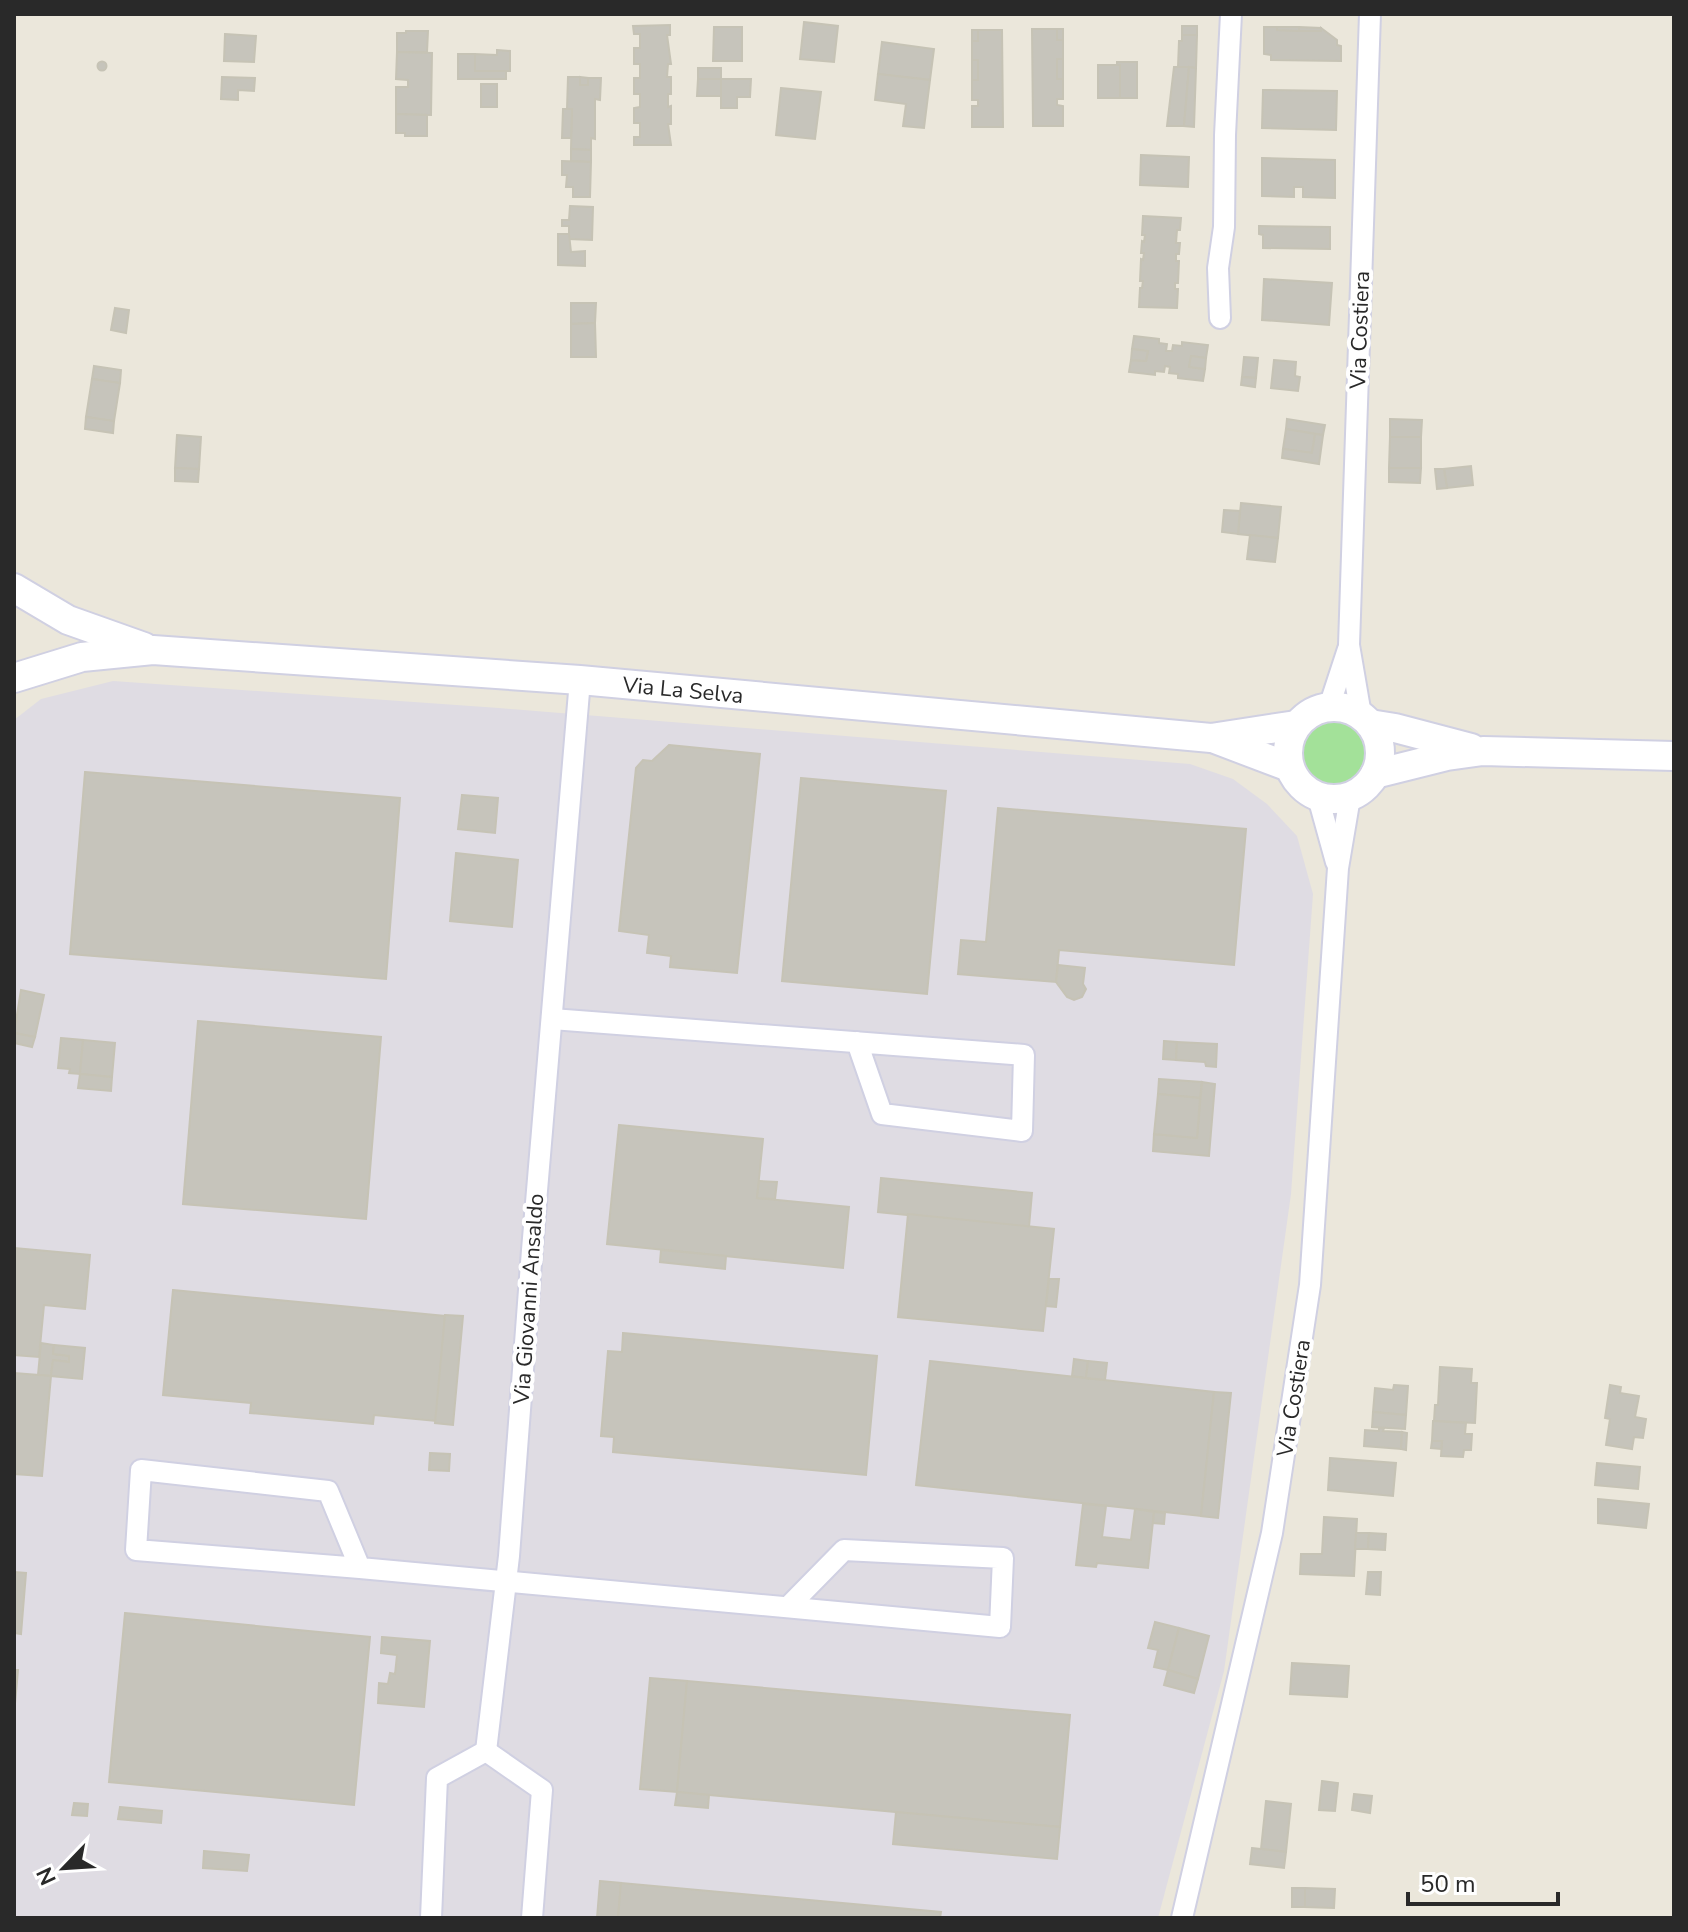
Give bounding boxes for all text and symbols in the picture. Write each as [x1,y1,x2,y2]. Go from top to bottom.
street label: Via Costiera [1343,270,1377,391]
street label: Via La Selva [620,670,745,711]
street label: Via Giovanni Ansaldo [507,1193,551,1407]
street label: Via Costiera [1270,1337,1318,1460]
north arrow [24,1828,104,1908]
scale bar [1408,1856,1558,1906]
text: N [30,1862,64,1890]
text: 50 m [1420,1868,1476,1900]

